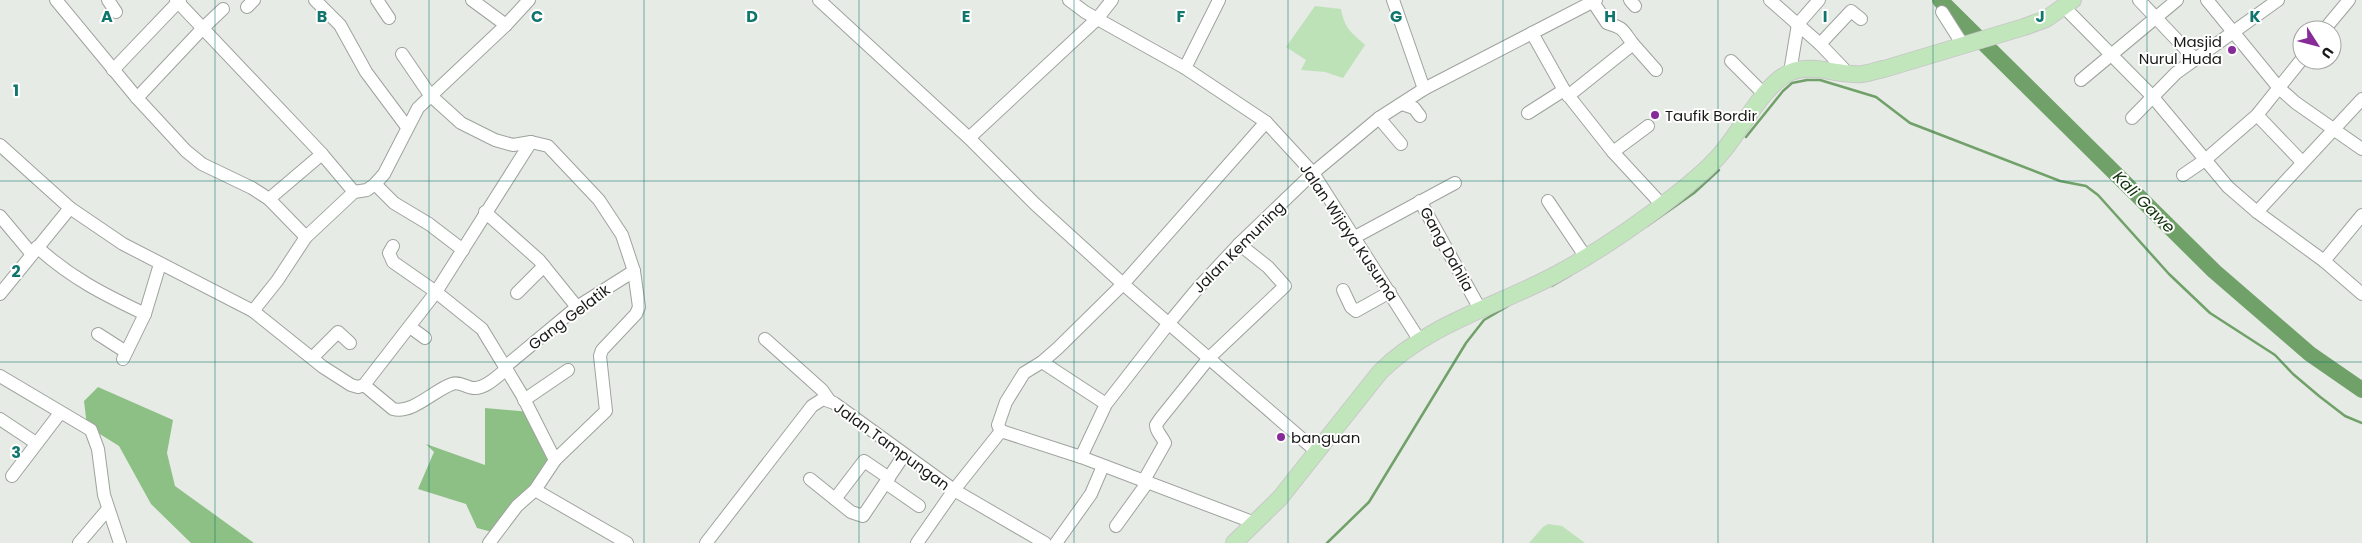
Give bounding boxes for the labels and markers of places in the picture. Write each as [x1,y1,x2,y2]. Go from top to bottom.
place label: Masjid Nurul Huda [2139,31,2222,69]
marker: Masjid Nurul Huda [2226,44,2238,56]
place label: Taufik Bordir [1665,105,1757,126]
marker: Taufik Bordir [1649,109,1661,121]
place label: banguan [1291,427,1360,448]
marker: banguan [1275,431,1287,443]

